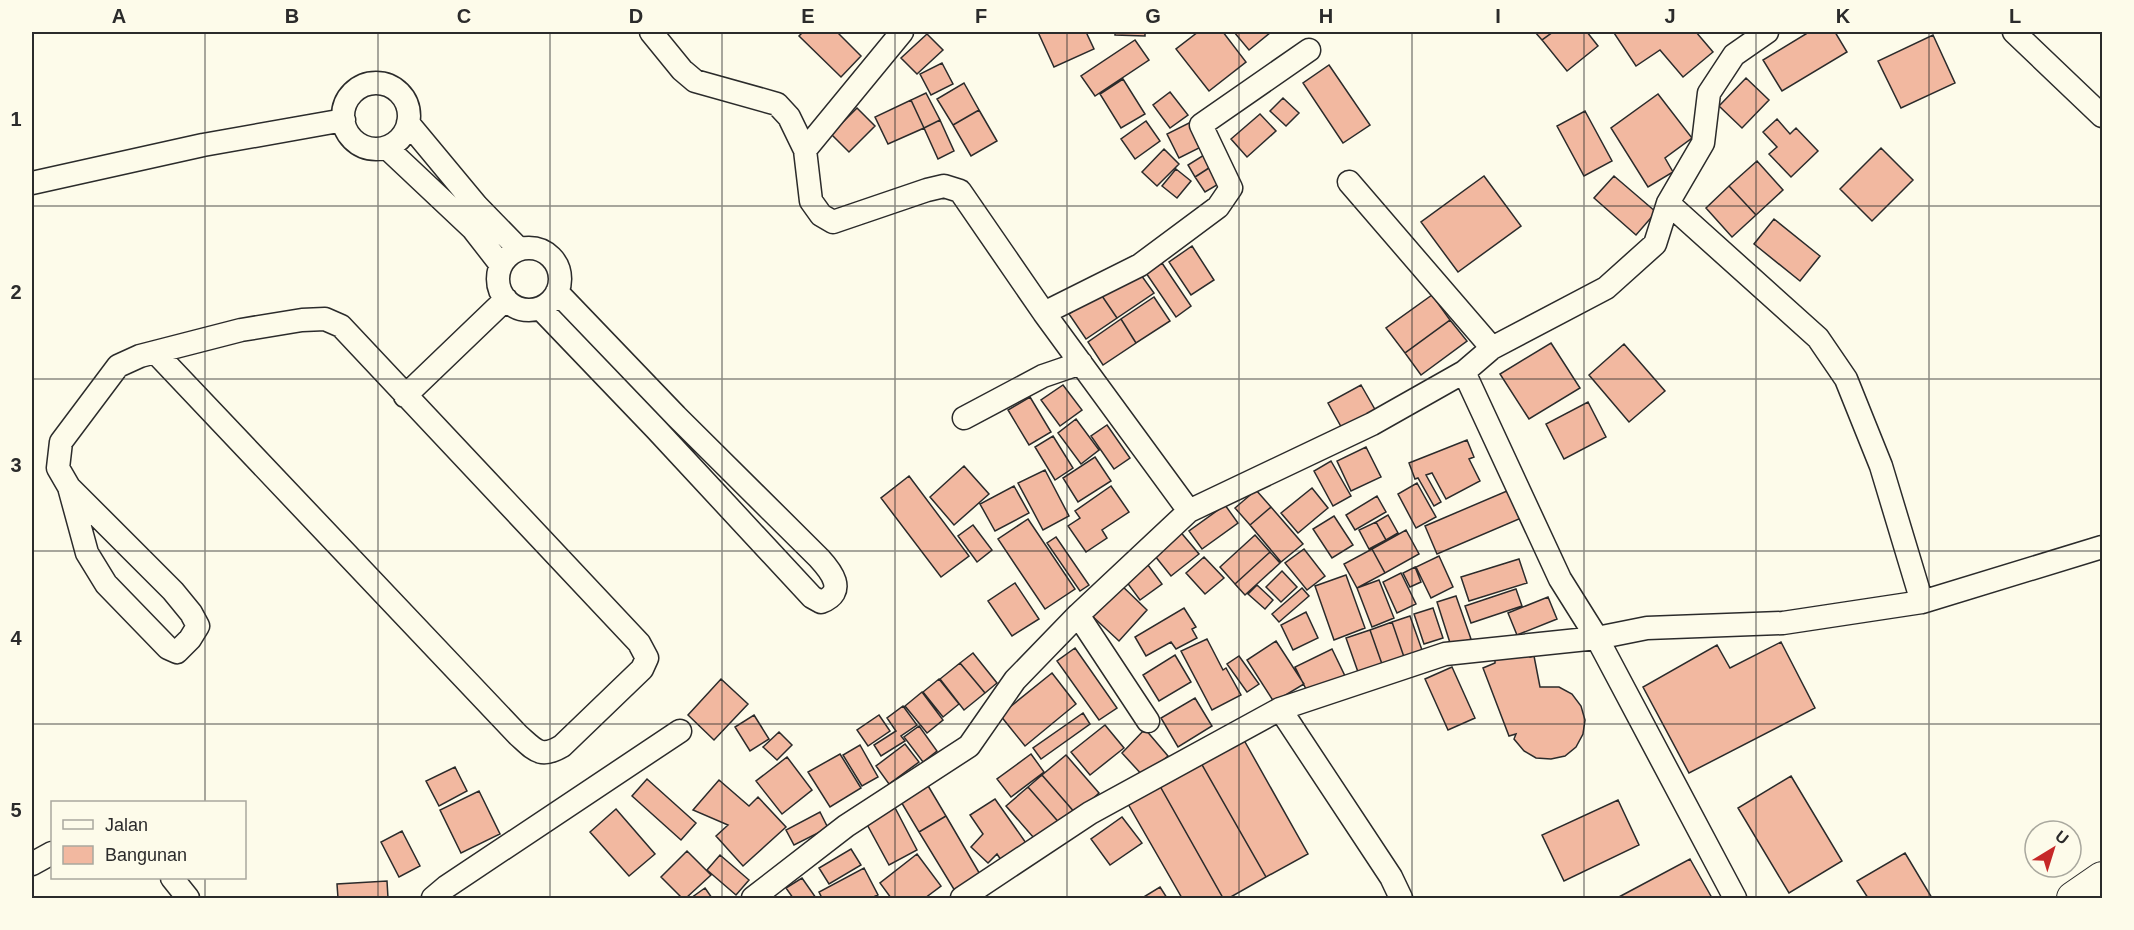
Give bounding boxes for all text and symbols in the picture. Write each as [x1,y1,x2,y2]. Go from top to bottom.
text: A [112,5,126,27]
text: B [285,5,299,27]
text: C [457,5,471,27]
text: D [629,5,643,27]
text: E [801,5,815,27]
text: F [975,5,987,27]
text: G [1145,5,1161,27]
text: H [1319,5,1333,27]
text: I [1495,5,1501,27]
text: J [1664,5,1676,27]
text: K [1836,5,1851,27]
text: L [2009,5,2021,27]
text: 1 [10,108,22,130]
text: 2 [10,281,22,303]
text: 3 [10,454,22,476]
text: 4 [10,627,22,649]
text: 5 [10,799,22,821]
legend [51,801,246,879]
text: Jalan [105,815,148,835]
north arrow [2023,819,2083,879]
text: U [2052,827,2072,848]
text: Bangunan [105,845,187,865]

